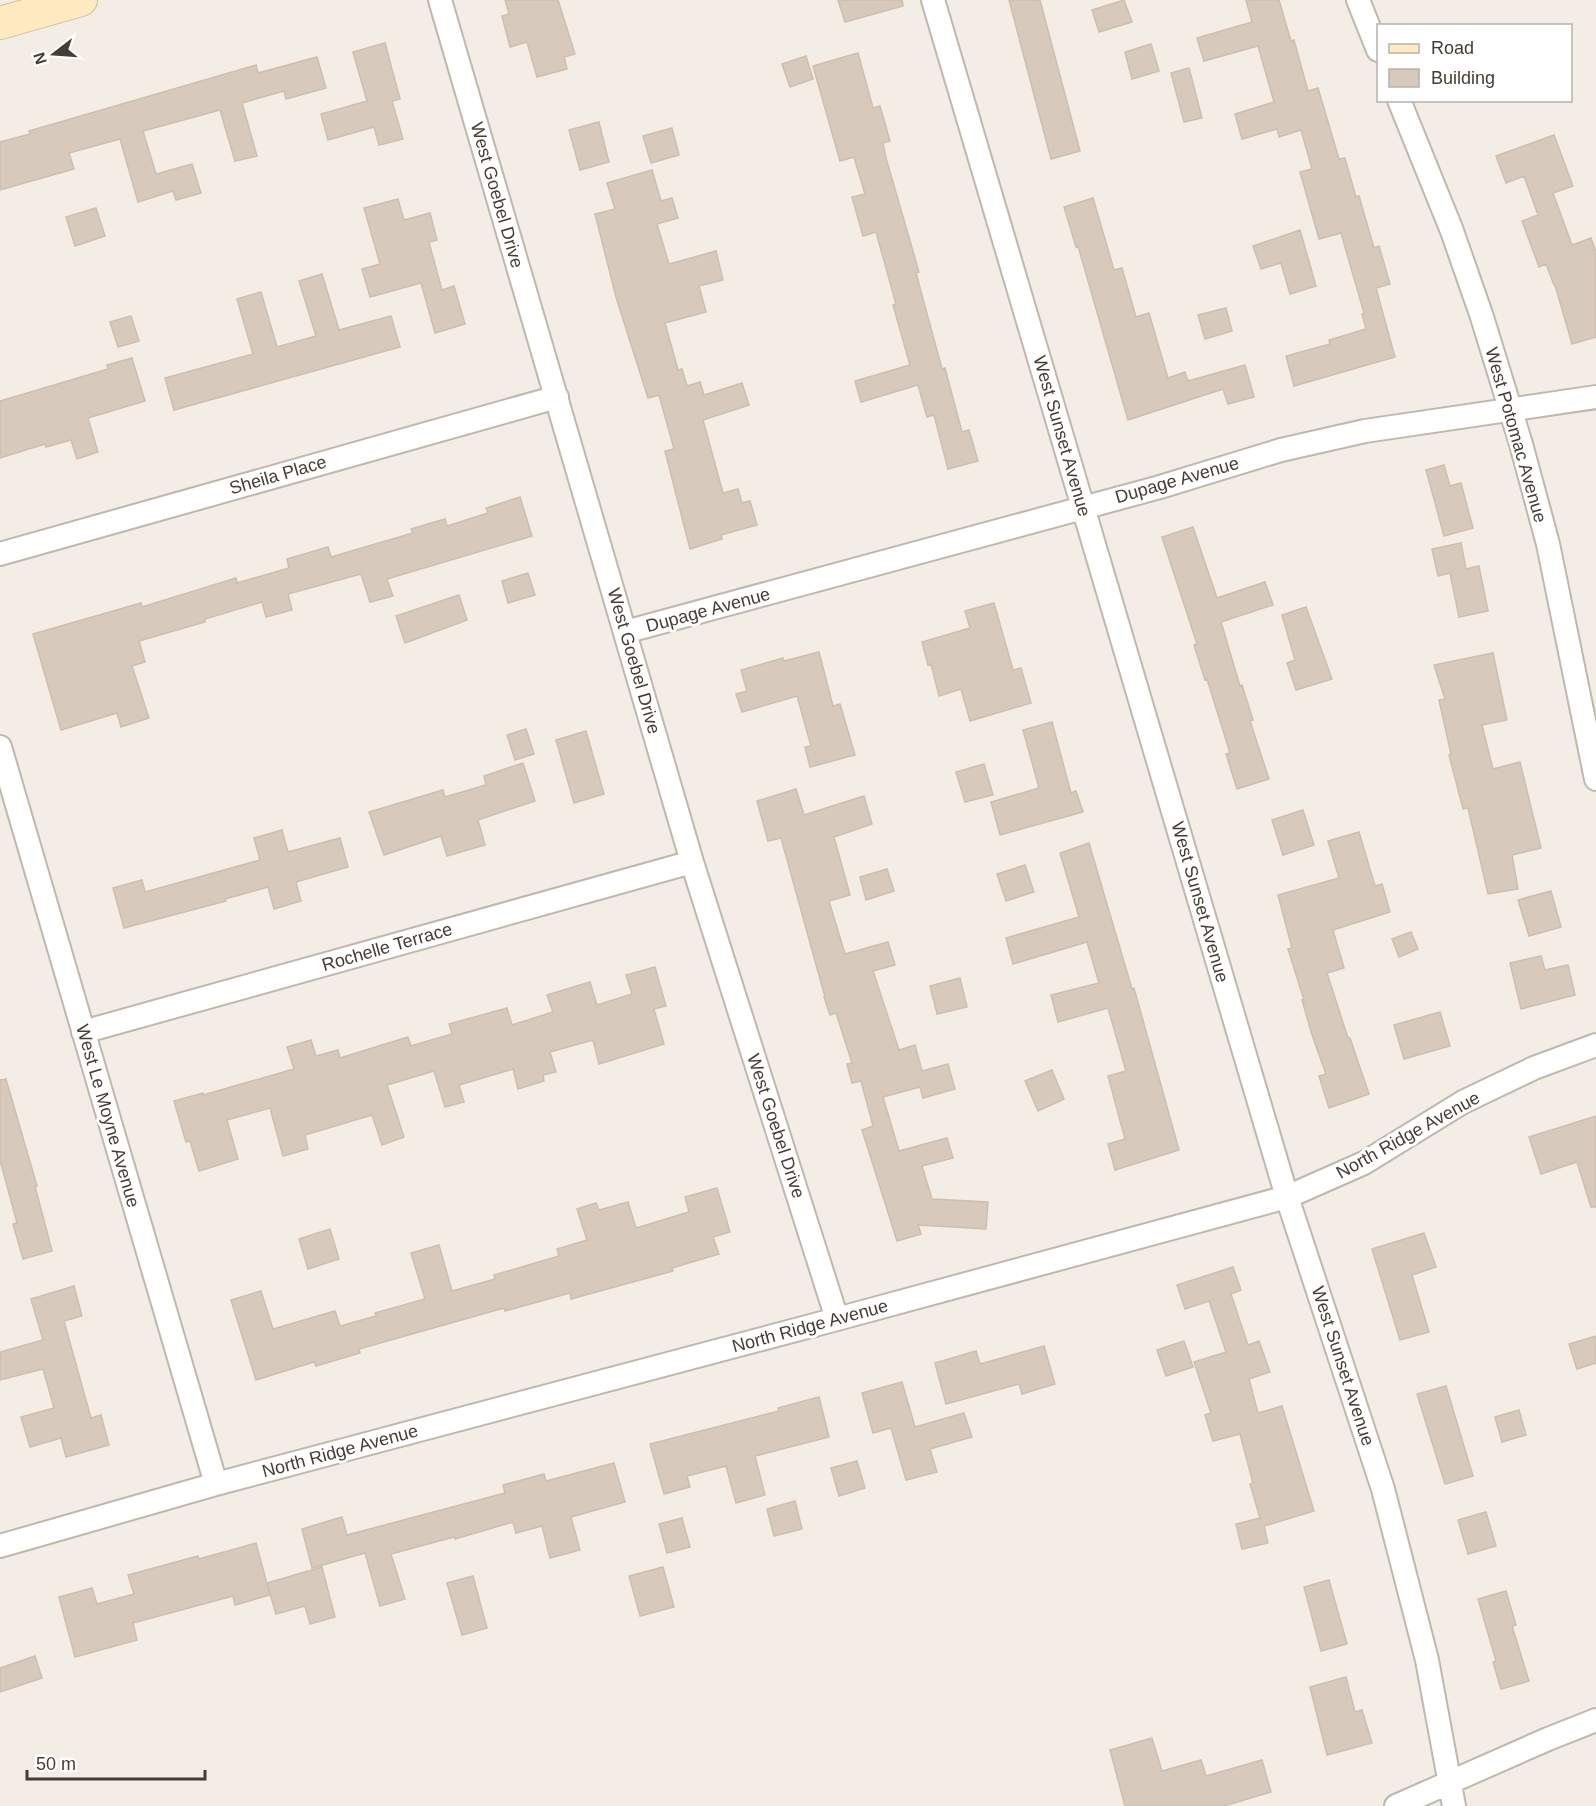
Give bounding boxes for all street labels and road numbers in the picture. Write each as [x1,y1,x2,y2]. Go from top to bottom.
street label: West Goebel Drive [467,120,527,270]
street label: West Potomac Avenue [1481,345,1551,525]
street label: West Sunset Avenue [1029,353,1095,519]
street label: Sheila Place [227,452,329,498]
street label: Dupage Avenue [1113,453,1241,507]
street label: Dupage Avenue [644,584,772,636]
street label: West Goebel Drive [604,586,664,736]
street label: West Sunset Avenue [1167,819,1233,985]
street label: Rochelle Terrace [319,919,455,975]
street label: West Le Moyne Avenue [72,1022,144,1210]
street label: West Goebel Drive [743,1051,809,1201]
street label: North Ridge Avenue [1333,1087,1483,1183]
street label: West Sunset Avenue [1308,1284,1378,1448]
street label: North Ridge Avenue [730,1296,890,1356]
street label: North Ridge Avenue [260,1421,420,1481]

